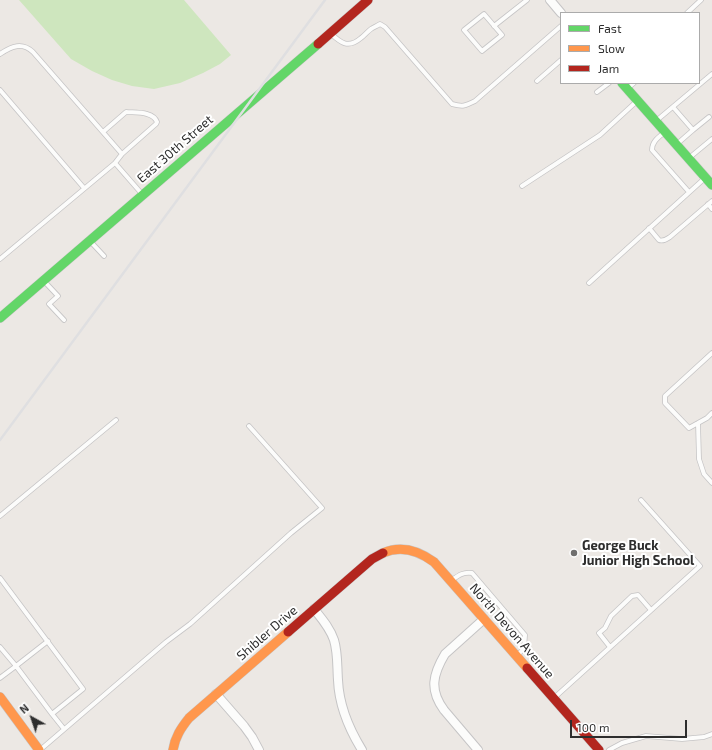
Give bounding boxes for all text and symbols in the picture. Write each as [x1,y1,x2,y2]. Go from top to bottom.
legend [560,12,700,84]
text: Fast [598,21,621,35]
text: Slow [598,41,625,55]
text: Jam [598,61,619,75]
street label: East 30th Street [134,112,216,186]
place label: George Buck Junior High School [582,538,694,569]
marker: George Buck Junior High School [569,548,579,558]
street label: North Devon Avenue [466,580,558,682]
street label: Shibler Drive [233,602,301,664]
north arrow [12,698,52,738]
text: N [17,701,31,716]
scale bar [572,712,689,738]
text: 100 m [577,720,609,734]

